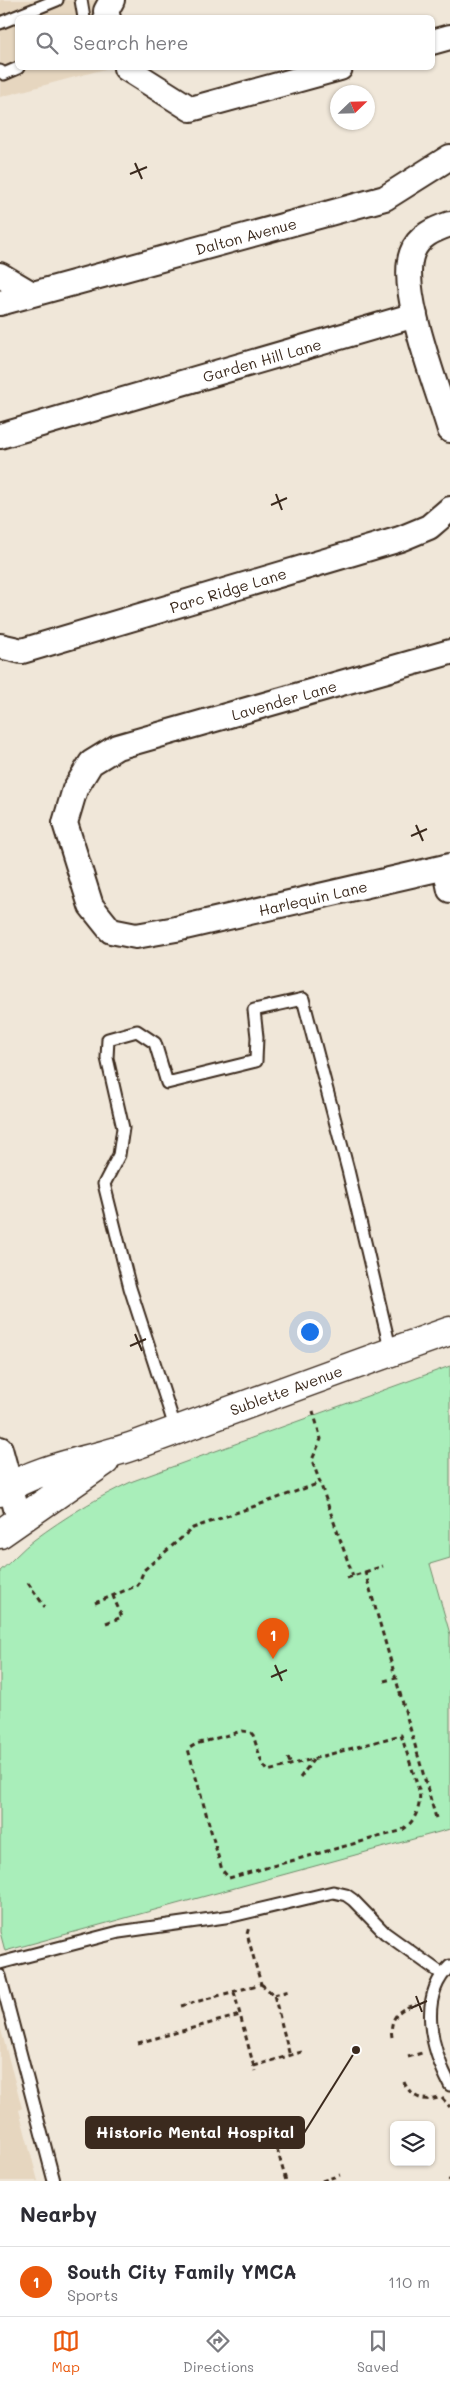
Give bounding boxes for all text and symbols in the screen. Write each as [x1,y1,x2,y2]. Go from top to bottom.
search box [15,15,435,70]
icon: search [33,29,61,57]
text: Search here [73,30,189,55]
north arrow [330,85,375,130]
street label: Dalton Avenue [193,213,299,259]
street label: Garden Hill Lane [200,334,324,386]
street label: Parc Ridge Lane [167,563,289,617]
street label: Lavender Lane [229,675,339,725]
street label: Harlequin Lane [257,876,369,920]
your location [297,1319,323,1345]
street label: Sublette Avenue [227,1360,345,1420]
pin: 1 [257,1618,289,1659]
callout: Historic Mental Hospital [86,2117,304,2148]
text: Historic Mental Hospital [96,2121,294,2142]
map controls [390,2121,435,2166]
button: layers [390,2121,435,2166]
text: Nearby [20,2200,97,2227]
text: South City Family YMCA [67,2259,297,2284]
text: 1 [32,2271,40,2292]
text: 110 m [388,2271,430,2292]
text: Sports [67,2284,118,2305]
tab: Map [51,2327,80,2376]
tab: Directions [183,2327,254,2376]
tab: Saved [357,2327,399,2376]

